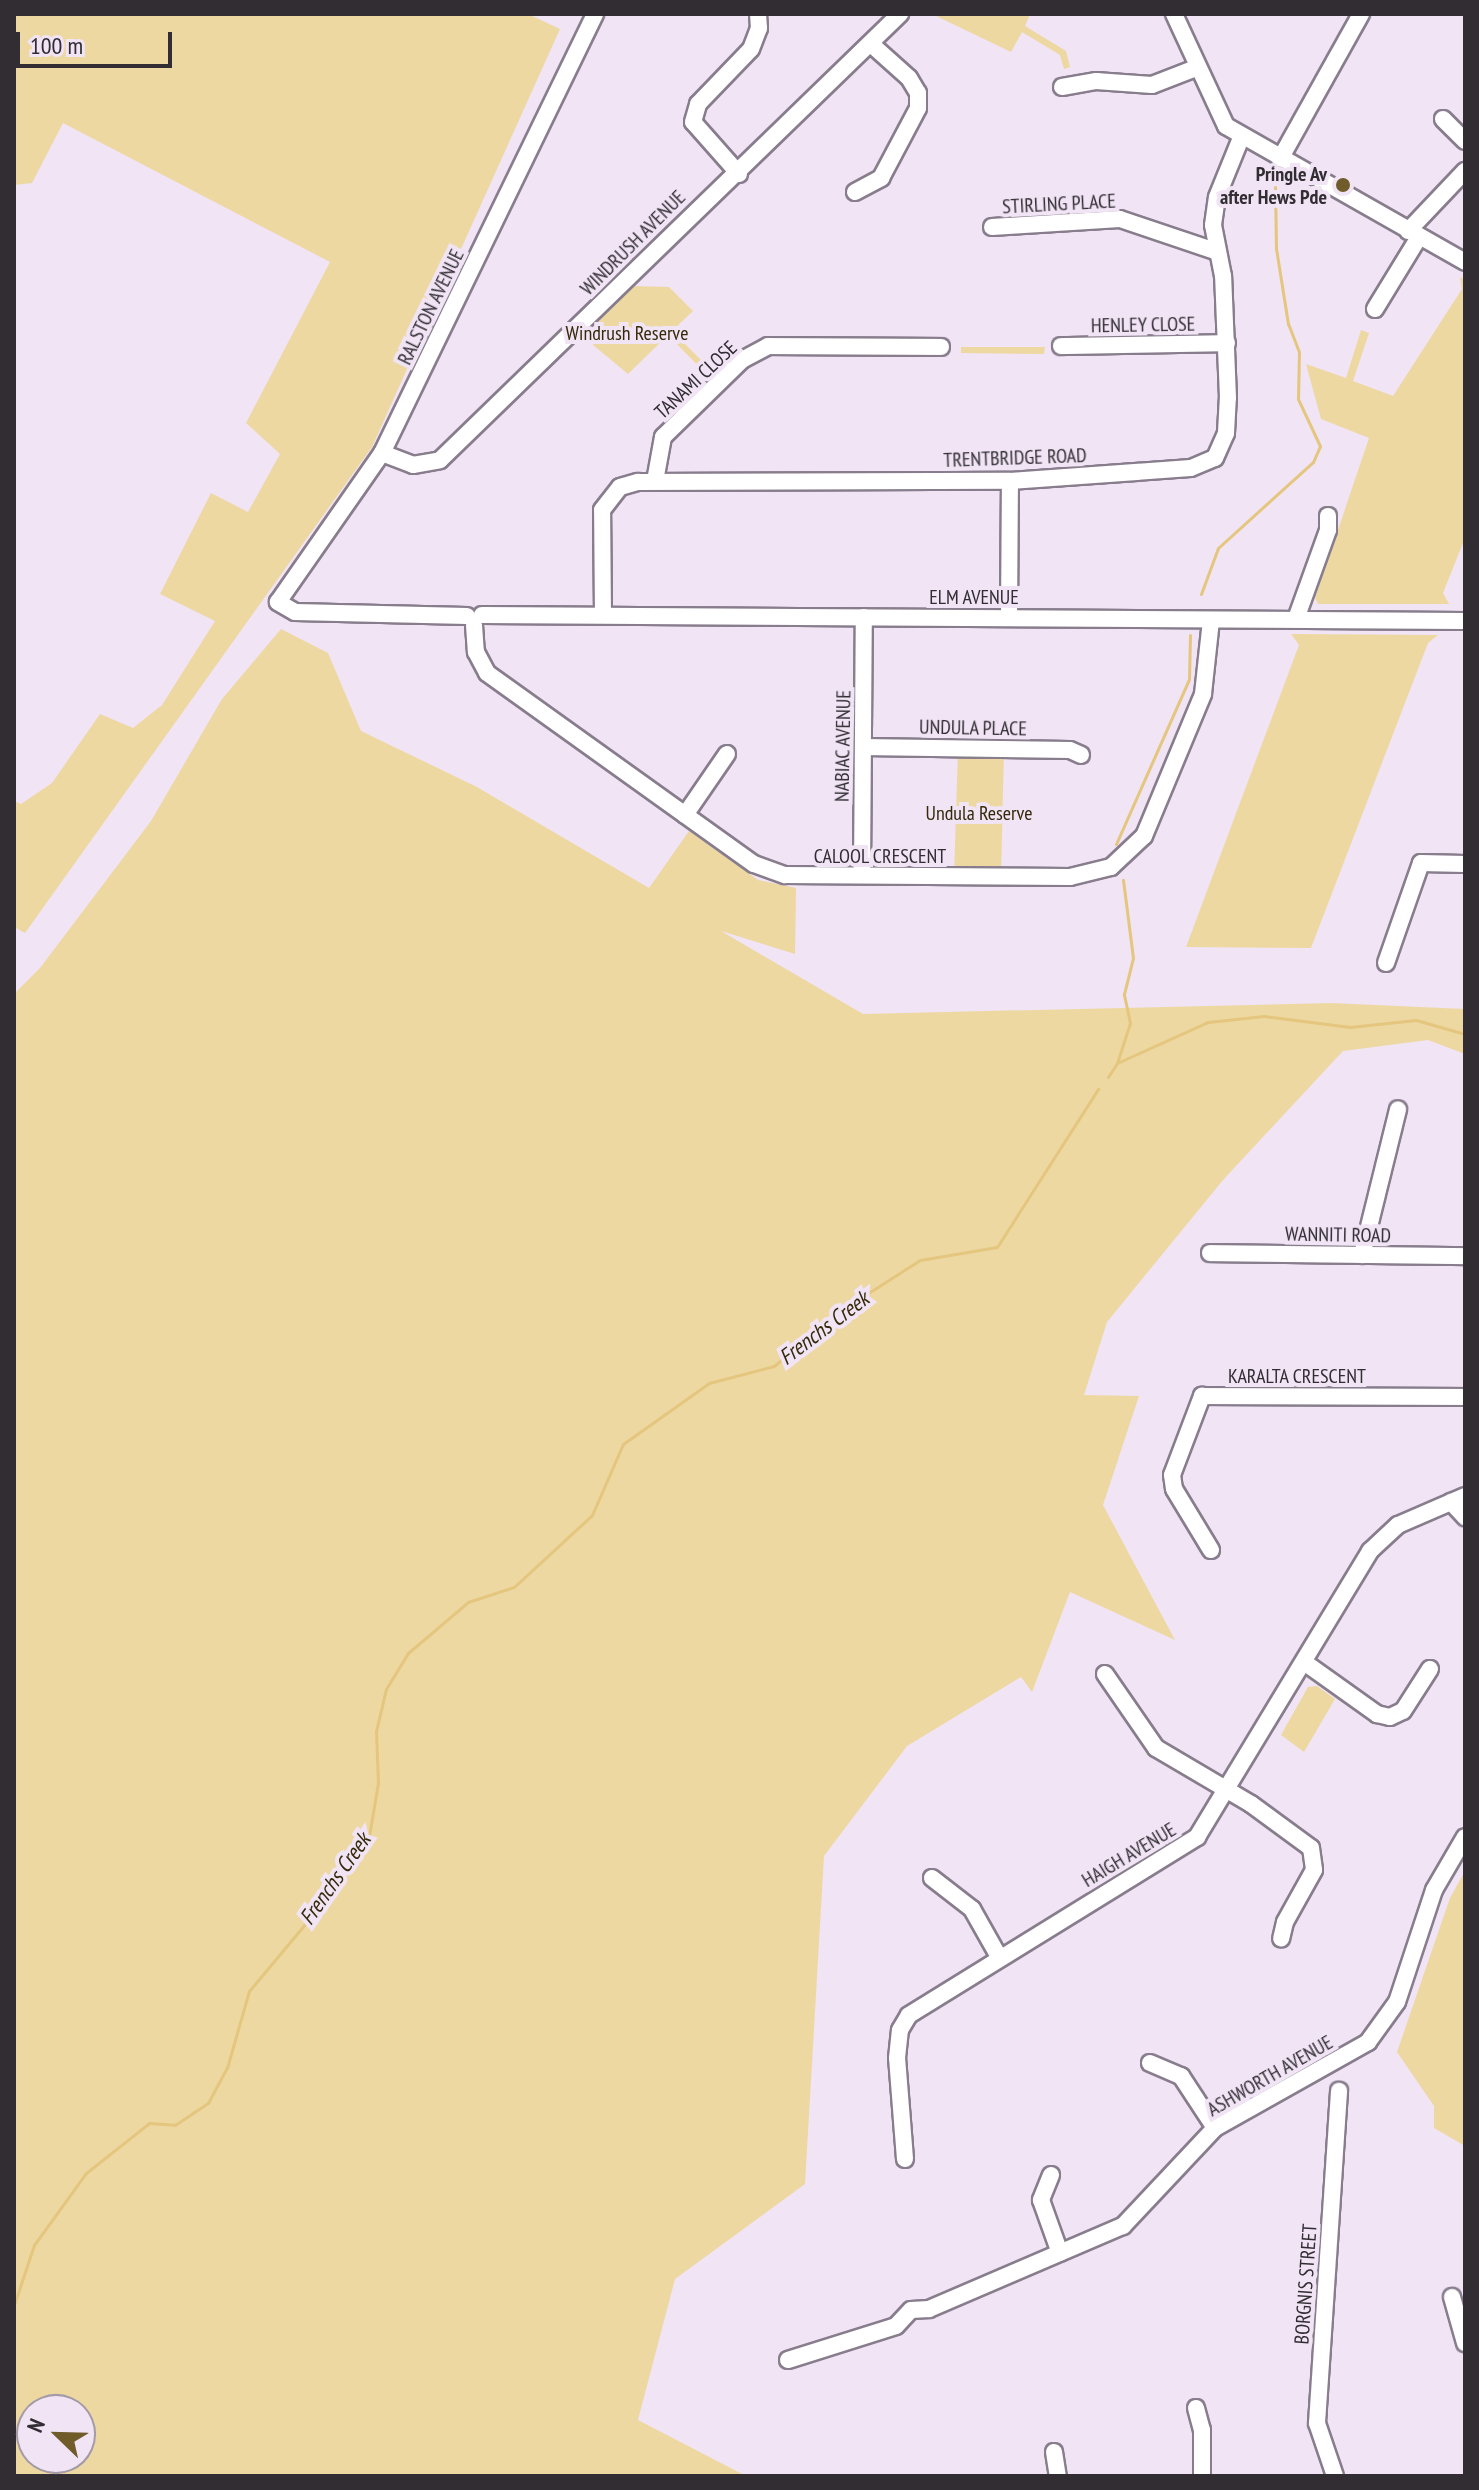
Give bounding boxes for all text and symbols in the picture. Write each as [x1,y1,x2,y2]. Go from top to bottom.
scale bar [20,16,176,66]
text: 100 m [30,30,83,61]
place label: Pringle Av after Hews Pde [1220,162,1327,209]
marker: Pringle Av after Hews Pde [1334,176,1352,194]
street label: WINDRUSH AVENUE [575,185,691,301]
street label: STIRLING PLACE [1002,189,1116,219]
street label: RALSTON AVENUE [393,245,469,369]
street label: HENLEY CLOSE [1090,312,1196,338]
park label: Windrush Reserve [566,321,688,345]
street label: TANAMI CLOSE [650,336,742,424]
street label: TRENTBRIDGE ROAD [943,444,1087,472]
street label: ELM AVENUE [929,585,1019,609]
street label: NABIAC AVENUE [830,689,856,803]
street label: UNDULA PLACE [919,715,1027,741]
park label: Undula Reserve [925,801,1033,825]
street label: CALOOL CRESCENT [813,844,947,868]
street label: WANNITI ROAD [1285,1222,1391,1248]
water label: Frenchs Creek [774,1286,874,1370]
street label: KARALTA CRESCENT [1228,1364,1366,1388]
street label: HAIGH AVENUE [1077,1817,1181,1893]
water label: Frenchs Creek [294,1828,376,1930]
street label: ASHWORTH AVENUE [1203,2030,1337,2122]
street label: BORGNIS STREET [1290,2223,1322,2345]
north arrow [16,2394,96,2474]
text: N [21,2414,51,2436]

